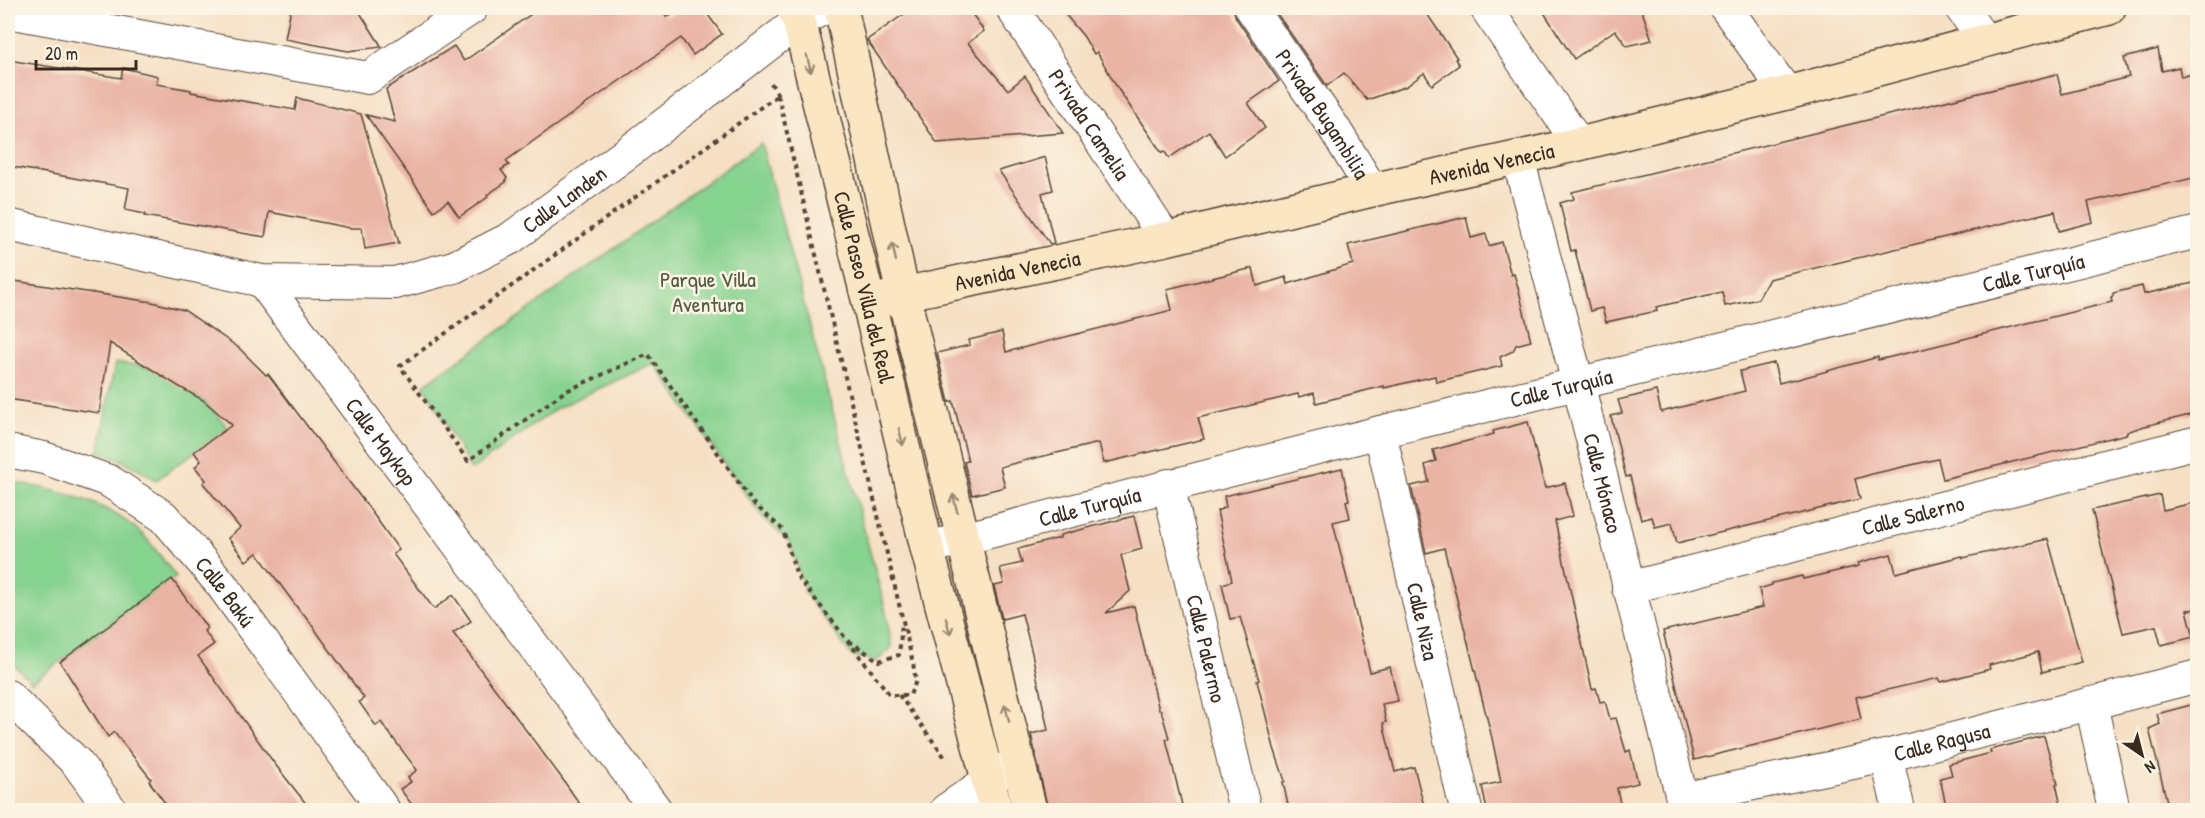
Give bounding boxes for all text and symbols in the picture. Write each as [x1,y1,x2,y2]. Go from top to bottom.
scale bar [36,33,136,71]
text: 20 m [45,41,78,66]
street label: Privada Bugambilia [1269,43,1377,185]
one-way arrow [804,54,816,73]
street label: Privada Camelia [1042,63,1138,186]
street label: Avenida Venecia [1426,135,1557,192]
street label: Calle Landen [516,158,612,240]
street label: Calle Paseo Villa del Real [827,188,902,386]
street label: Avenida Venecia [952,242,1083,298]
one-way arrow [888,243,899,263]
street label: Calle Turquía [1979,245,2088,299]
park label: Parque Villa Aventura [660,264,756,319]
street label: Calle Turquía [1507,361,1616,415]
street label: Calle Maykop [339,391,424,492]
one-way arrow [895,427,907,446]
street label: Calle Mónaco [1576,430,1630,536]
street label: Calle Turquía [1036,479,1144,534]
street label: Calle Salerno [1858,488,1967,543]
one-way arrow [949,494,961,513]
street label: Calle Bakú [189,550,262,633]
street label: Calle Niza [1400,579,1446,663]
street label: Calle Palermo [1179,591,1234,706]
one-way arrow [943,616,954,635]
one-way arrow [1000,704,1012,723]
street label: Calle Ragusa [1890,715,1993,768]
north arrow [2112,725,2172,785]
text: N [2140,756,2160,779]

